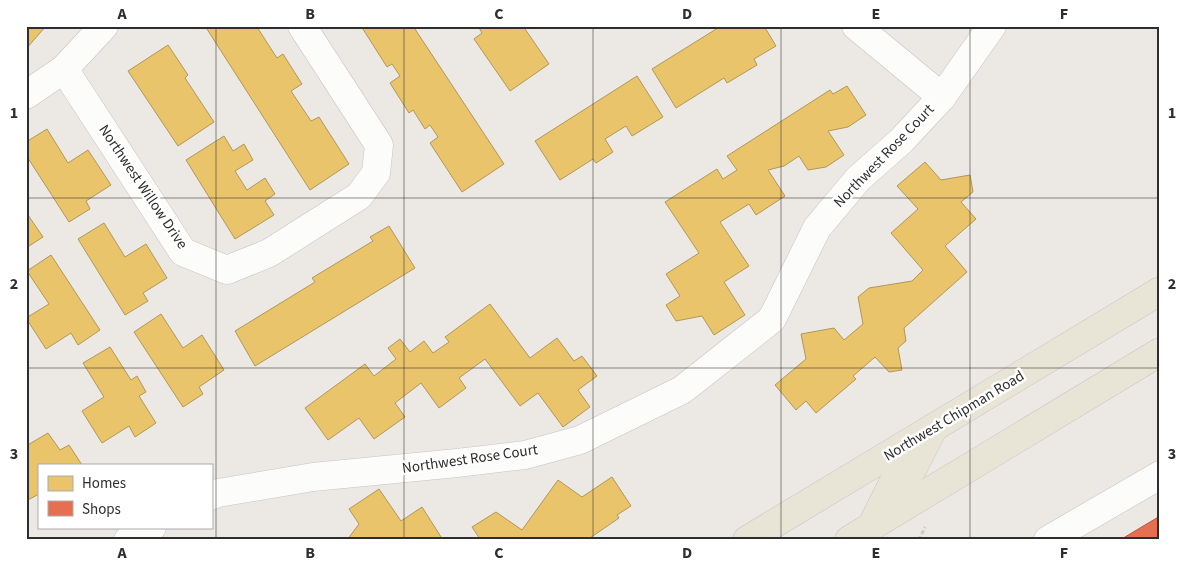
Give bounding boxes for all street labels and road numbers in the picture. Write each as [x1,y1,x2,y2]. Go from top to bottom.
street label: Northwest Rose Court [829,99,939,213]
street label: Northwest Willow Drive [93,121,193,253]
street label: Northwest Chipman Road [880,366,1028,466]
street label: Northwest Rose Court [401,439,539,479]

